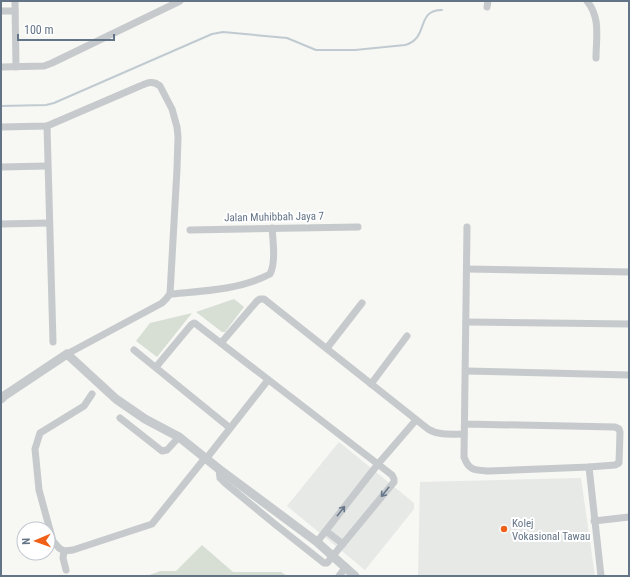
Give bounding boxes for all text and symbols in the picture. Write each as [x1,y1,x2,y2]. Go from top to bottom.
scale bar [18,16,114,42]
text: 100 m [24,23,54,37]
street label: Jalan Muhibbah Jaya 7 [224,210,324,224]
one-way arrow [381,487,390,497]
one-way arrow [337,506,345,517]
place label: Kolej Vokasional Tawau [512,517,590,543]
north arrow [16,521,56,561]
marker: Kolej Vokasional Tawau [499,524,509,534]
text: N [20,537,33,545]

